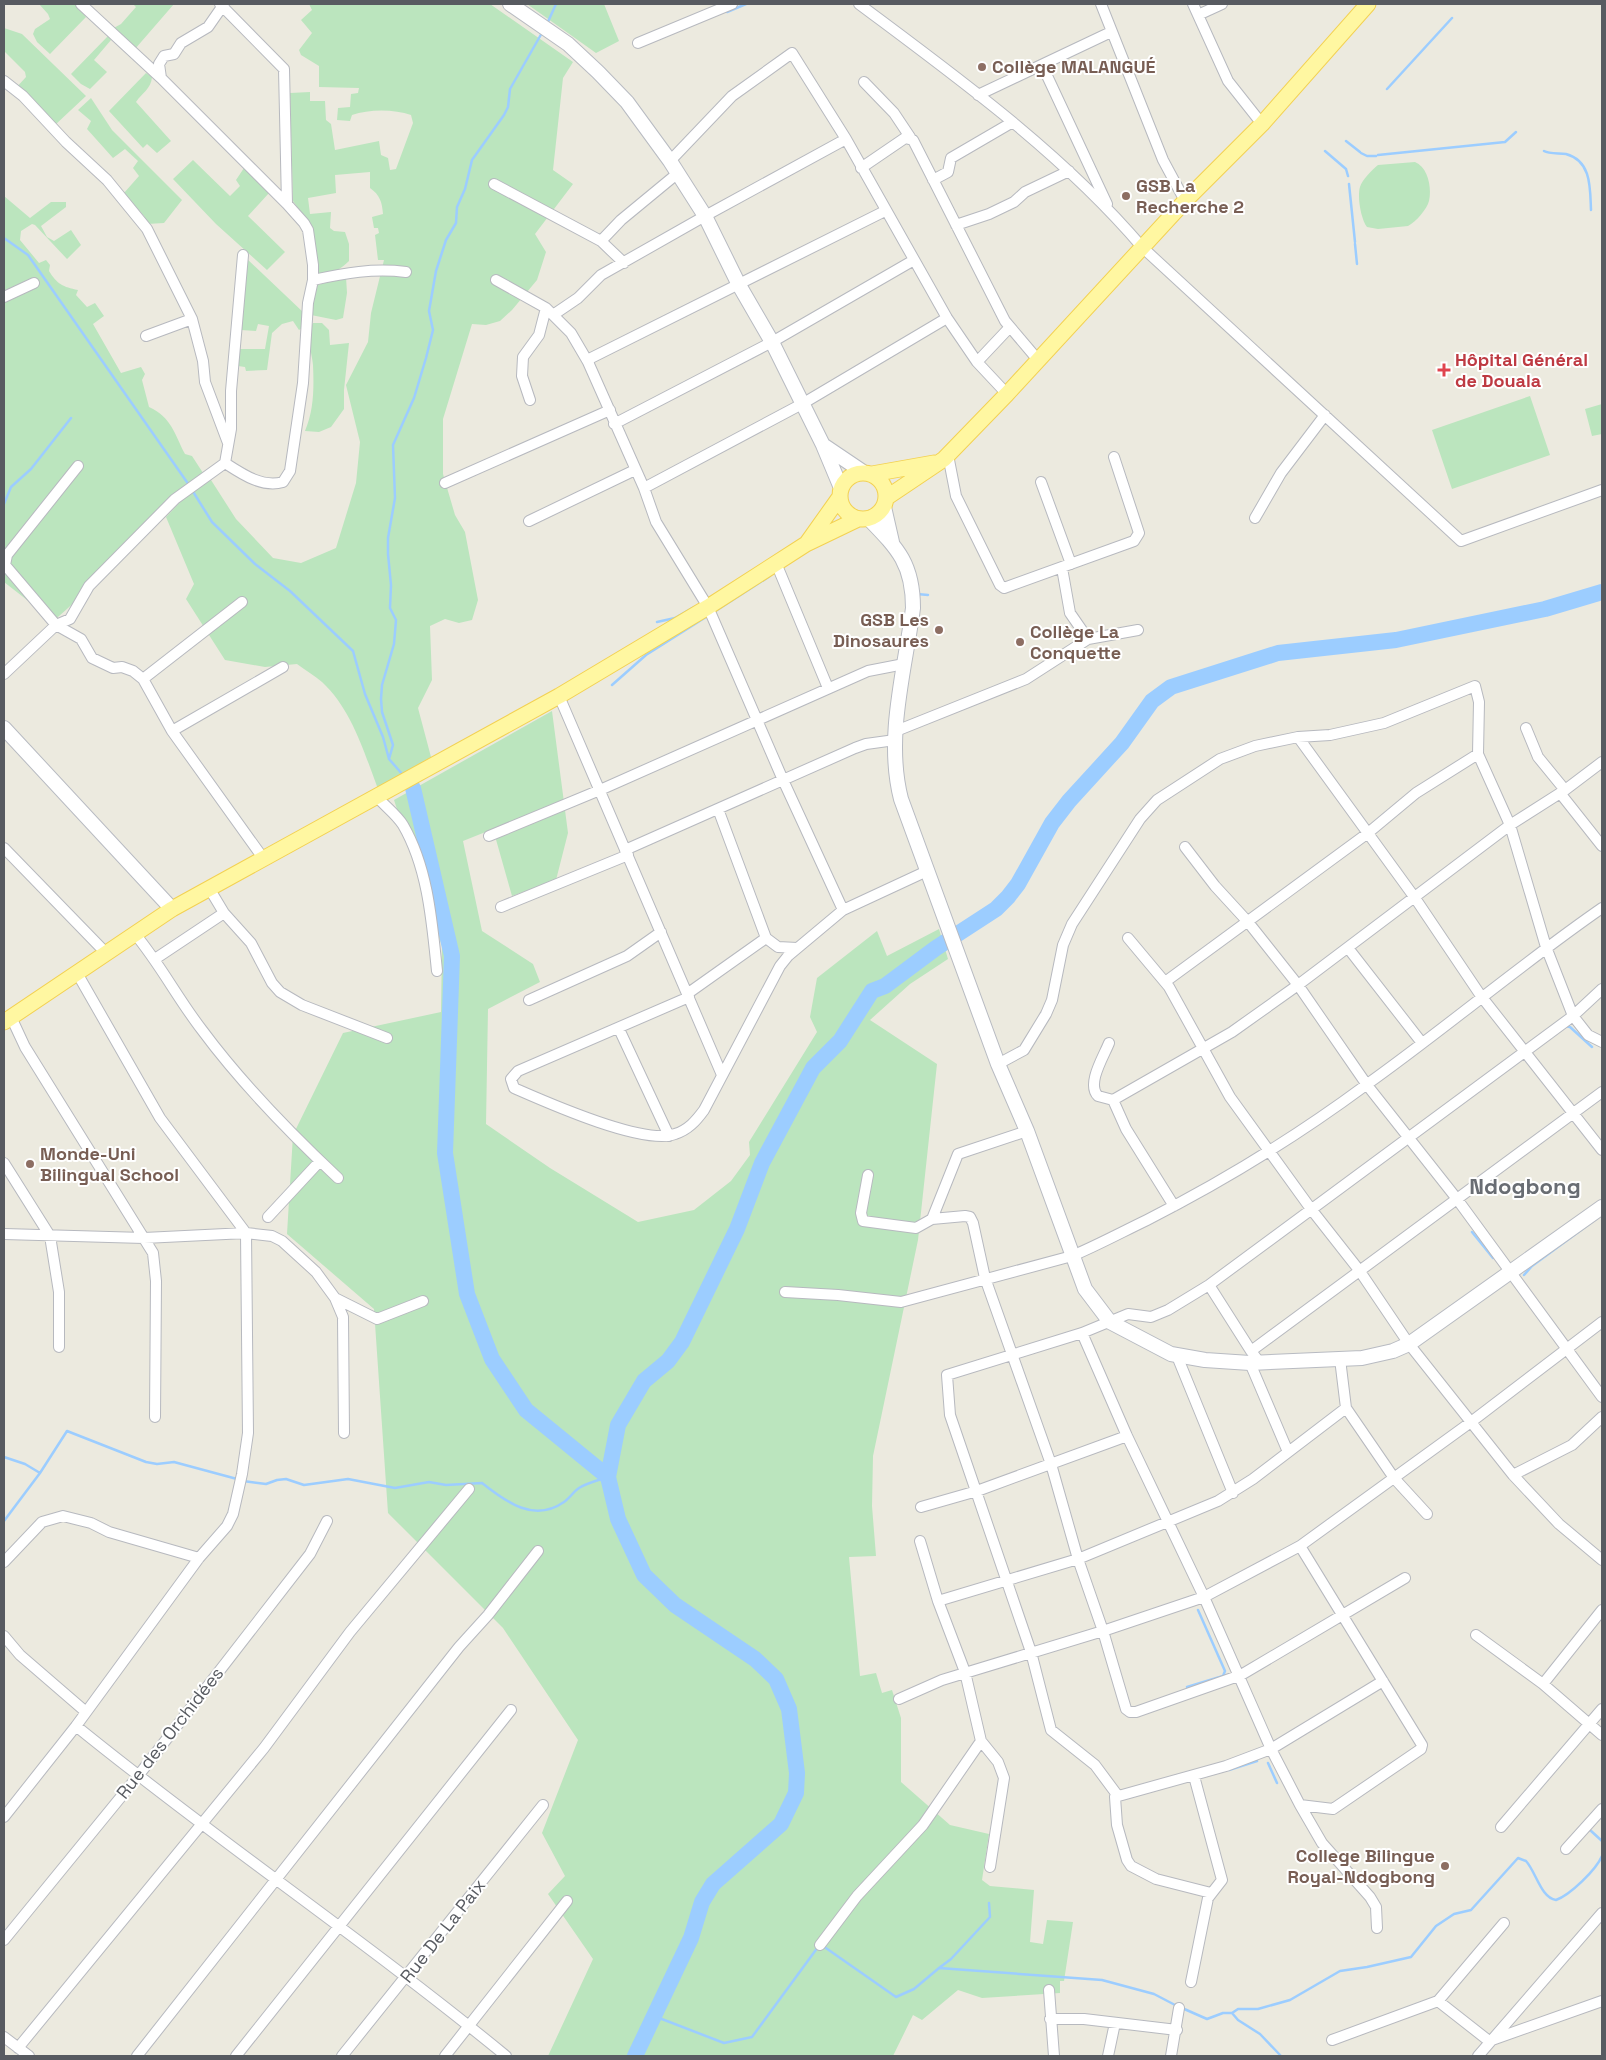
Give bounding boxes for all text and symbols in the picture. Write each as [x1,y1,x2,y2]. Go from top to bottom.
place label: Collège MALANGUÉ [992,55,1156,78]
marker: Collège MALANGUÉ [976,61,988,73]
place label: GSB La Recherche 2 [1136,174,1244,218]
marker: GSB La Recherche 2 [1120,190,1132,202]
place label: Hôpital Général de Douala [1455,348,1588,392]
marker: Hôpital Général de Douala [1437,363,1451,377]
place label: GSB Les Dinosaures [833,608,929,652]
place label: Collège La Conquette [1030,620,1121,664]
marker: GSB Les Dinosaures [933,624,945,636]
marker: Collège La Conquette [1014,636,1026,648]
place label: Monde-Uni Bilingual School [40,1142,179,1186]
marker: Monde-Uni Bilingual School [24,1158,36,1170]
district label: Ndogbong [1469,1172,1581,1200]
street label: Rue des Orchidées [111,1662,228,1803]
place label: College Bilingue Royal-Ndogbong [1287,1844,1435,1888]
marker: College Bilingue Royal-Ndogbong [1439,1860,1451,1872]
street label: Rue De La Paix [395,1874,490,1987]

